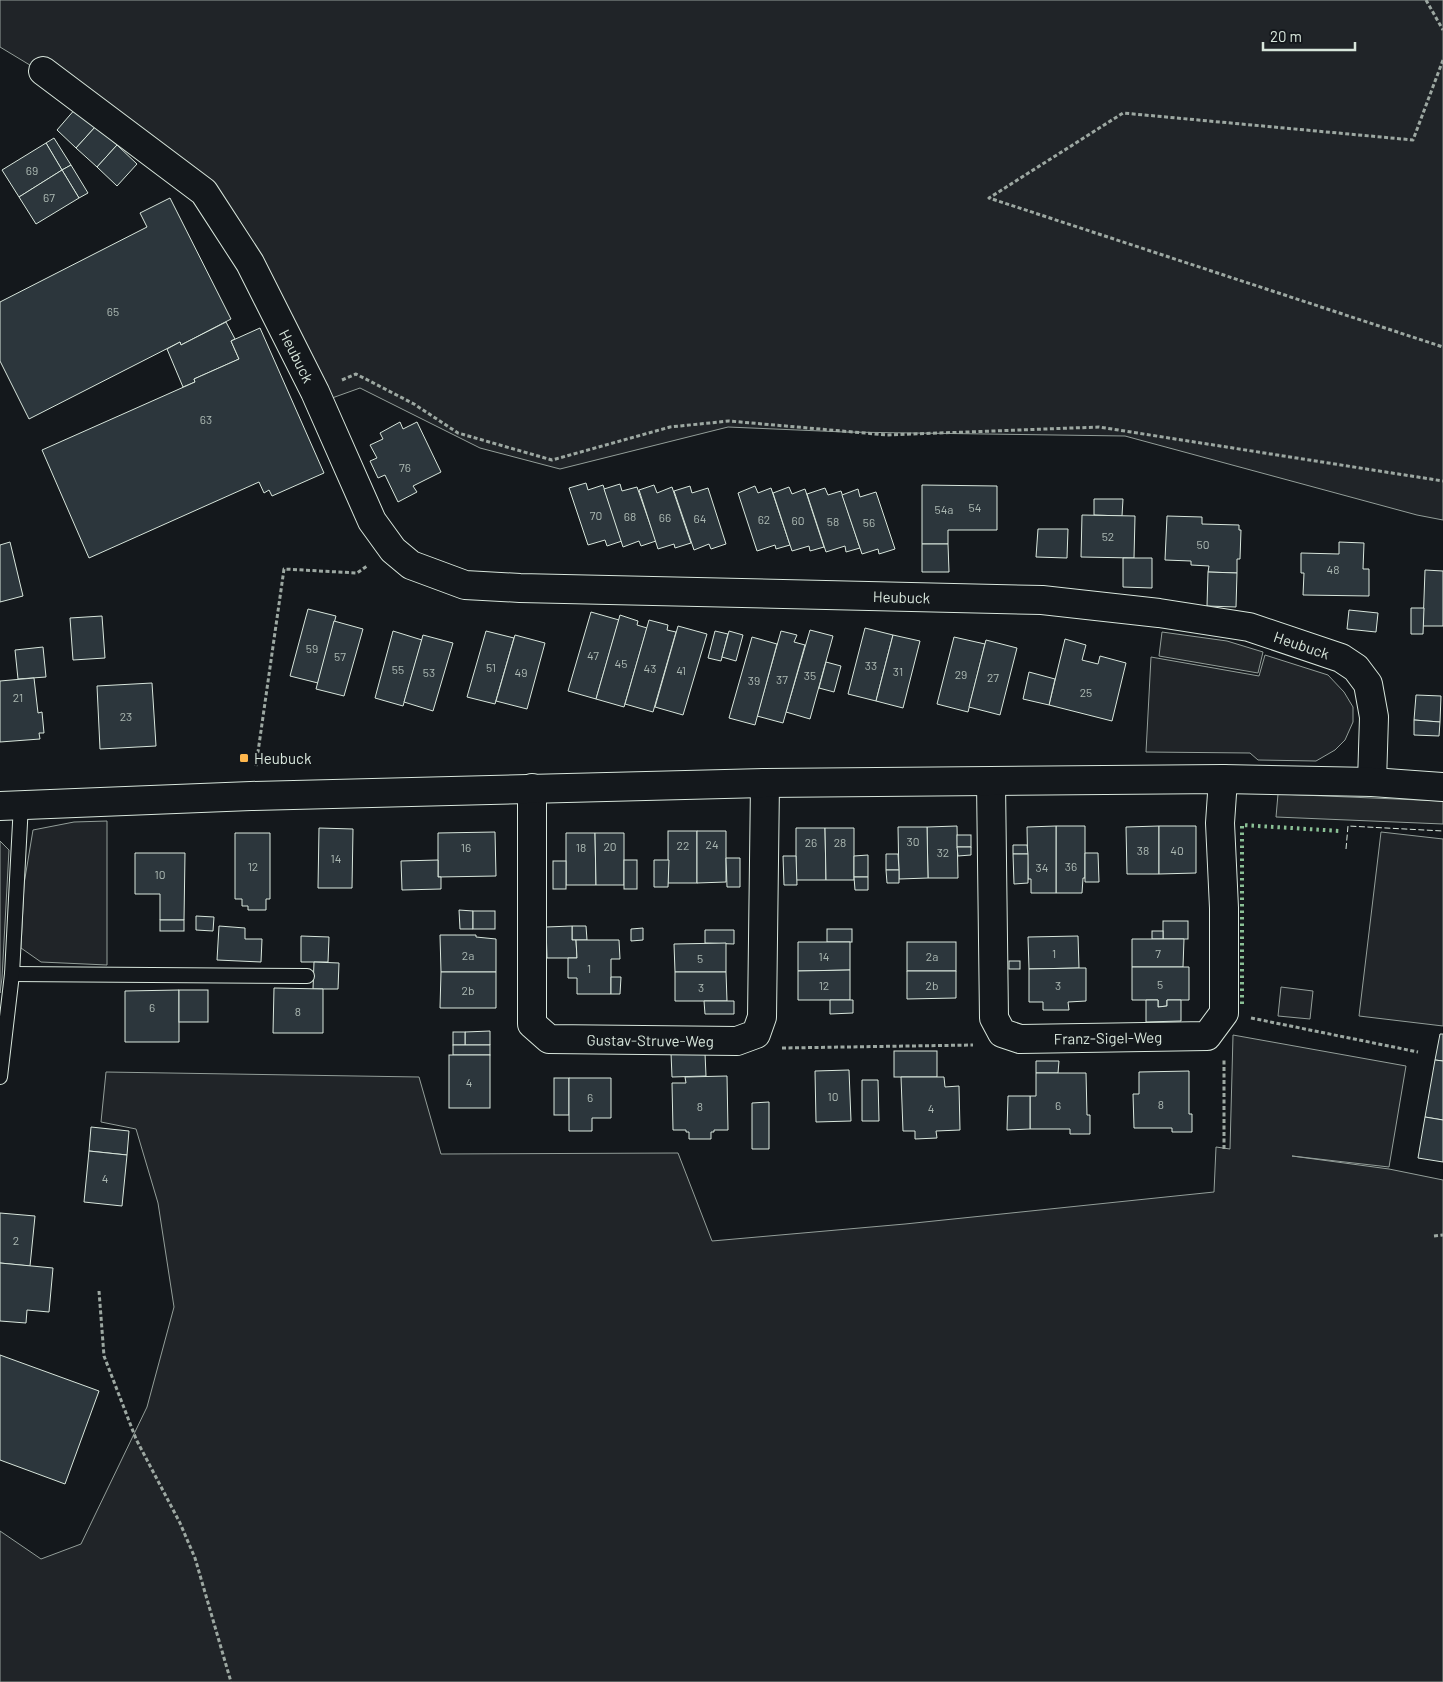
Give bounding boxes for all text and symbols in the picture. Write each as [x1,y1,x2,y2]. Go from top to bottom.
scale bar [1263,20,1356,52]
text: 20 m [1270,27,1302,45]
house number: 69 [26,163,38,177]
house number: 67 [43,190,55,204]
house number: 65 [107,304,119,318]
street label: Heubuck [276,326,318,386]
house number: 63 [200,412,212,426]
house number: 76 [399,460,411,474]
house number: 54 [969,500,981,514]
house number: 54a [935,502,953,516]
house number: 70 [590,508,602,522]
house number: 68 [624,509,636,523]
house number: 66 [659,510,671,524]
house number: 64 [694,511,706,525]
house number: 62 [758,512,770,526]
house number: 60 [792,513,804,527]
house number: 58 [827,514,839,528]
house number: 56 [863,515,875,529]
house number: 52 [1102,529,1114,543]
house number: 50 [1197,537,1209,551]
house number: 48 [1327,562,1339,576]
street label: Heubuck [873,587,931,606]
street label: Heubuck [1272,627,1332,663]
house number: 59 [306,641,318,655]
house number: 47 [587,648,599,662]
house number: 57 [334,649,346,663]
house number: 45 [615,656,627,670]
house number: 33 [865,658,877,672]
house number: 51 [486,660,496,674]
house number: 43 [644,661,656,675]
house number: 55 [392,662,404,676]
house number: 41 [676,663,686,677]
house number: 31 [893,664,903,678]
house number: 53 [423,665,435,679]
house number: 49 [515,665,527,679]
house number: 29 [955,667,967,681]
house number: 35 [804,668,816,682]
house number: 27 [987,670,999,684]
house number: 37 [776,672,788,686]
house number: 39 [748,673,760,687]
house number: 25 [1080,685,1092,699]
house number: 21 [13,690,23,704]
house number: 23 [120,709,132,723]
place label: Heubuck [254,749,312,767]
marker: Heubuck [238,752,250,764]
house number: 30 [907,834,919,848]
house number: 26 [805,835,817,849]
house number: 28 [834,835,846,849]
house number: 24 [705,837,719,851]
house number: 22 [677,838,689,852]
house number: 20 [603,839,617,853]
house number: 16 [461,840,471,854]
house number: 18 [576,840,586,854]
house number: 38 [1137,843,1149,857]
house number: 40 [1170,843,1184,857]
house number: 32 [937,845,949,859]
house number: 14 [331,851,341,865]
house number: 12 [248,859,258,873]
house number: 36 [1065,859,1077,873]
house number: 34 [1036,860,1048,874]
house number: 10 [155,867,165,881]
house number: 1 [1052,946,1056,960]
house number: 7 [1155,946,1161,960]
house number: 2a [462,948,474,962]
house number: 14 [819,949,829,963]
house number: 2a [926,949,938,963]
house number: 5 [697,951,703,965]
house number: 1 [587,961,591,975]
house number: 5 [1157,977,1163,991]
house number: 12 [819,978,829,992]
house number: 2b [926,978,938,992]
house number: 3 [1055,978,1061,992]
house number: 3 [698,980,704,994]
house number: 2b [462,983,474,997]
house number: 6 [149,1000,155,1014]
house number: 8 [295,1004,301,1018]
street label: Franz-Sigel-Weg [1054,1028,1162,1047]
street label: Gustav-Struve-Weg [587,1030,714,1050]
house number: 4 [466,1075,472,1089]
house number: 10 [828,1089,838,1103]
house number: 6 [587,1090,593,1104]
house number: 8 [1158,1097,1164,1111]
house number: 6 [1055,1098,1061,1112]
house number: 8 [697,1099,703,1113]
house number: 4 [928,1101,934,1115]
house number: 4 [102,1171,108,1185]
house number: 2 [13,1233,19,1247]

